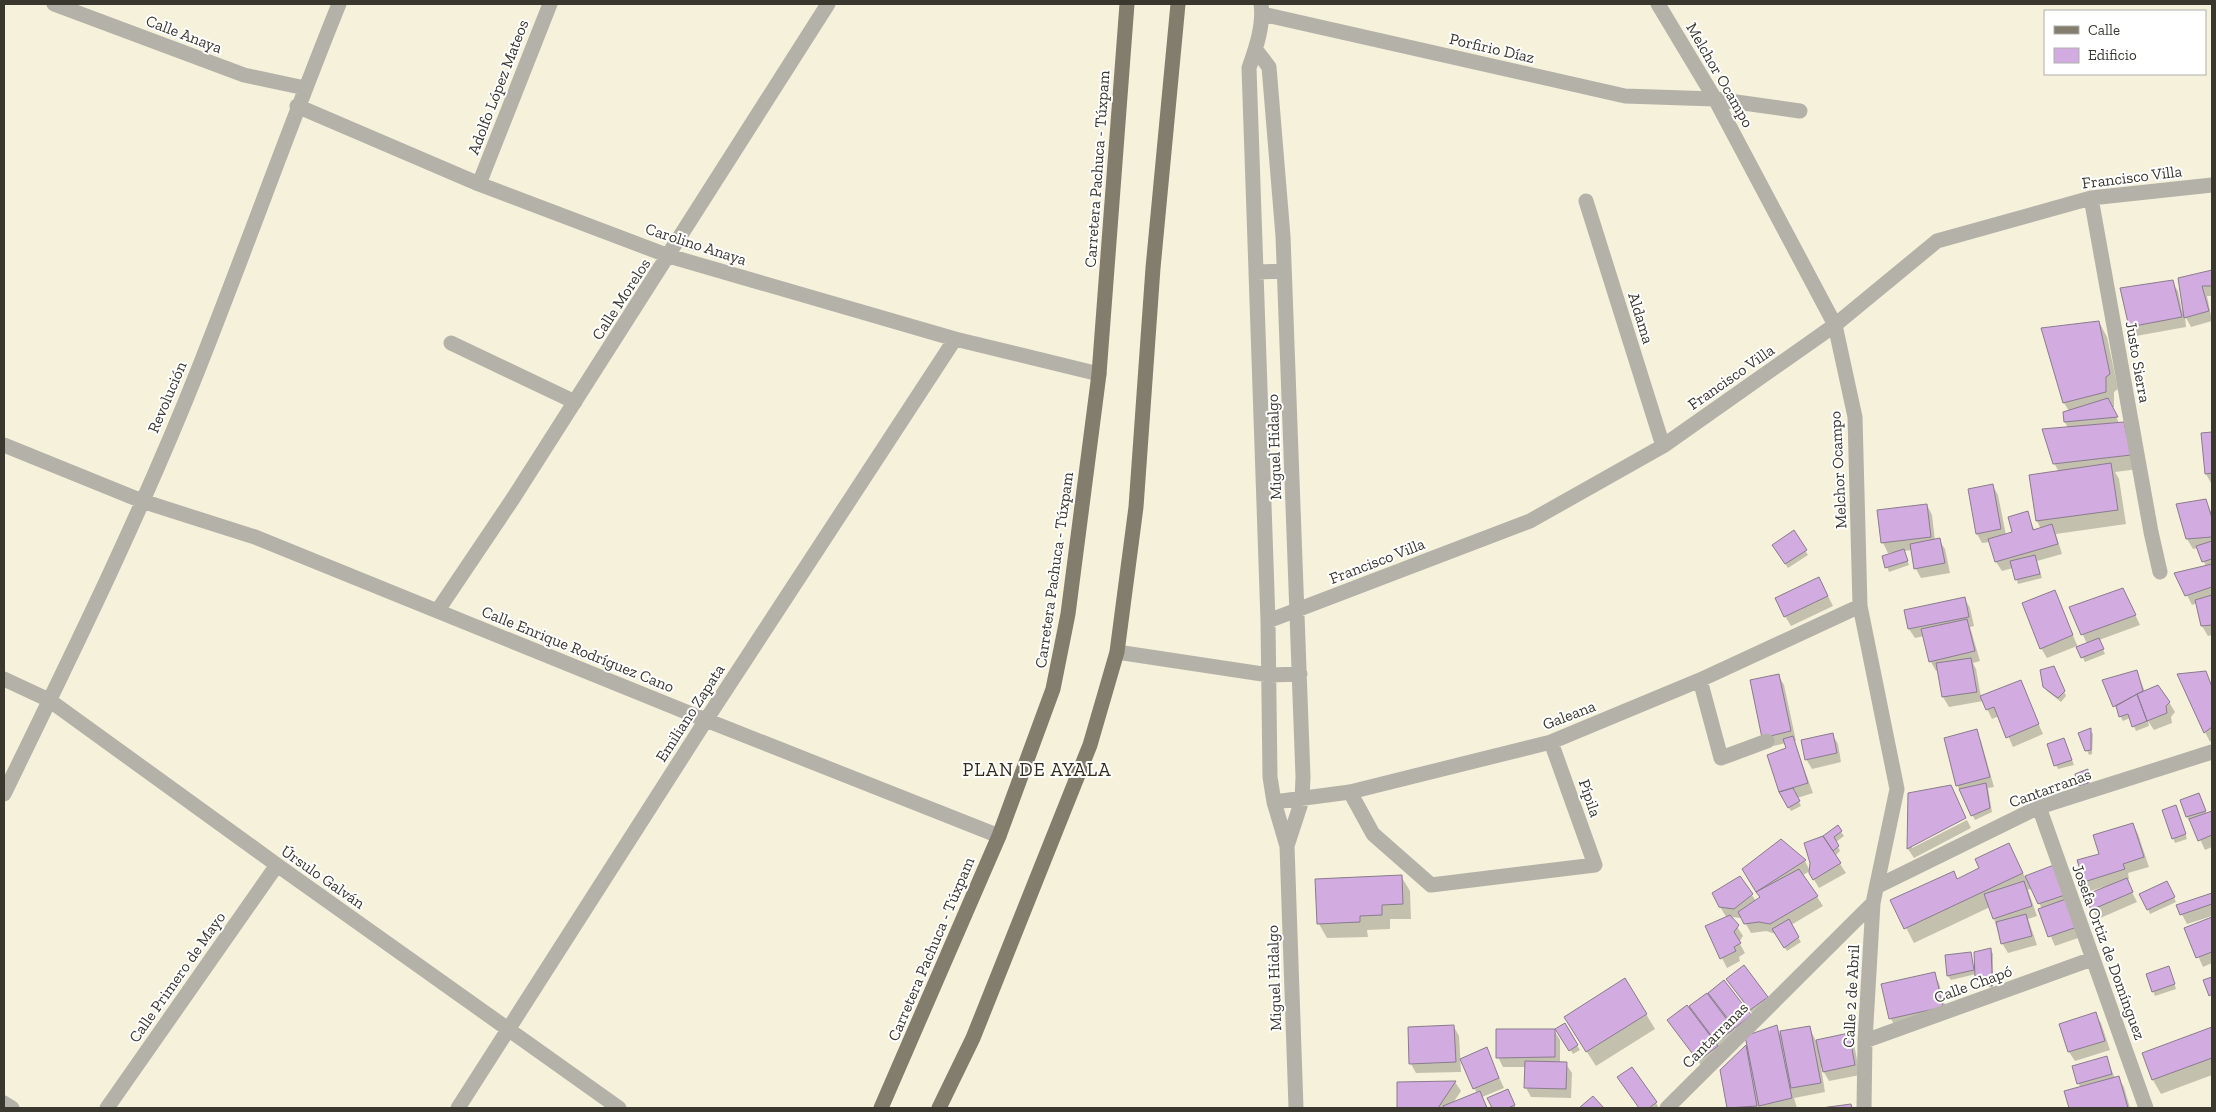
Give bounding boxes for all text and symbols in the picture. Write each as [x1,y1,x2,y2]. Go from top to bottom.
legend [2044,10,2206,75]
street label: Calle Anaya [143,11,225,57]
street label: Adolfo López Mateos [464,17,532,157]
street label: Melchor Ocampo [1682,19,1758,131]
text: Calle [2088,21,2120,39]
street label: Porfirio Díaz [1448,29,1536,67]
text: Edificio [2088,46,2137,64]
street label: Carretera Pachuca - Túxpam [1081,69,1113,268]
street label: Francisco Villa [2081,161,2183,193]
street label: Carolino Anaya [643,219,749,269]
street label: Calle Morelos [588,255,654,343]
street label: Aldama [1624,290,1658,346]
street label: Justo Sierra [2121,320,2155,405]
street label: Francisco Villa [1684,340,1778,414]
street label: Revolución [144,358,191,435]
street label: Miguel Hidalgo [1263,394,1285,500]
street label: Melchor Ocampo [1825,411,1851,529]
street label: Carretera Pachuca - Túxpam [1031,471,1077,669]
street label: Francisco Villa [1327,534,1428,588]
street label: Calle Enrique Rodríguez Cano [479,602,677,696]
street label: Emiliano Zapata [651,661,729,765]
street label: Galeana [1540,696,1598,734]
district label: PLAN DE AYALA [963,758,1111,781]
street label: Cantarranas [2006,764,2094,812]
street label: Pípila [1575,776,1605,820]
street label: Úrsulo Galván [278,841,369,913]
street label: Carretera Pachuca - Túxpam [884,854,978,1044]
street label: Josefa Ortiz de Domínguez [2068,862,2150,1042]
street label: Calle Primero de Mayo [125,908,229,1046]
street label: Miguel Hidalgo [1263,925,1285,1031]
street label: Calle 2 de Abril [1839,944,1863,1048]
street label: Calle Chapó [1931,961,2015,1007]
street label: Cantarranas [1678,998,1752,1072]

